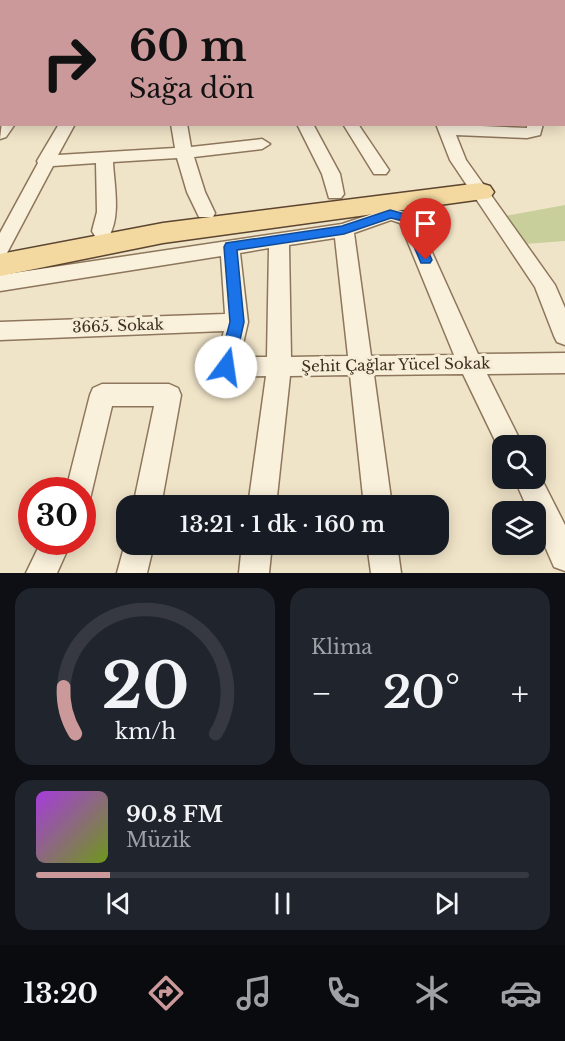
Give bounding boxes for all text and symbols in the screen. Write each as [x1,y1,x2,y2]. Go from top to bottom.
text: 60 m [129,20,247,72]
icon: right [30,24,108,102]
text: Sağa dön [129,72,254,105]
pin [400,198,451,260]
icon: arrive [409,207,442,240]
street label: 3665. Sokak [72,314,165,337]
position arrow [194,335,258,399]
street label: Şehit Çağlar Yücel Sokak [301,353,491,376]
map controls [492,435,546,555]
button: search [492,435,546,489]
speed limit sign: 30 [18,477,96,555]
button: layers [492,501,546,555]
text: 13:21 · 1 dk · 160 m [180,511,385,538]
text: Klima [311,635,372,659]
text: 20 [101,647,189,725]
text: 20° [383,664,460,720]
text: − [311,673,332,714]
text: + [511,673,529,714]
text: km/h [115,718,176,745]
text: 90.8 FM [126,801,223,828]
text: Müzik [126,828,191,852]
icon: previous [102,887,135,920]
icon: pause [266,887,299,920]
icon: next [430,887,463,920]
icon: directions [145,972,187,1014]
icon: music [233,972,275,1014]
icon: phone [322,972,364,1014]
icon: climate [411,972,453,1014]
icon: car [500,972,542,1014]
text: 13:20 [23,977,98,1010]

